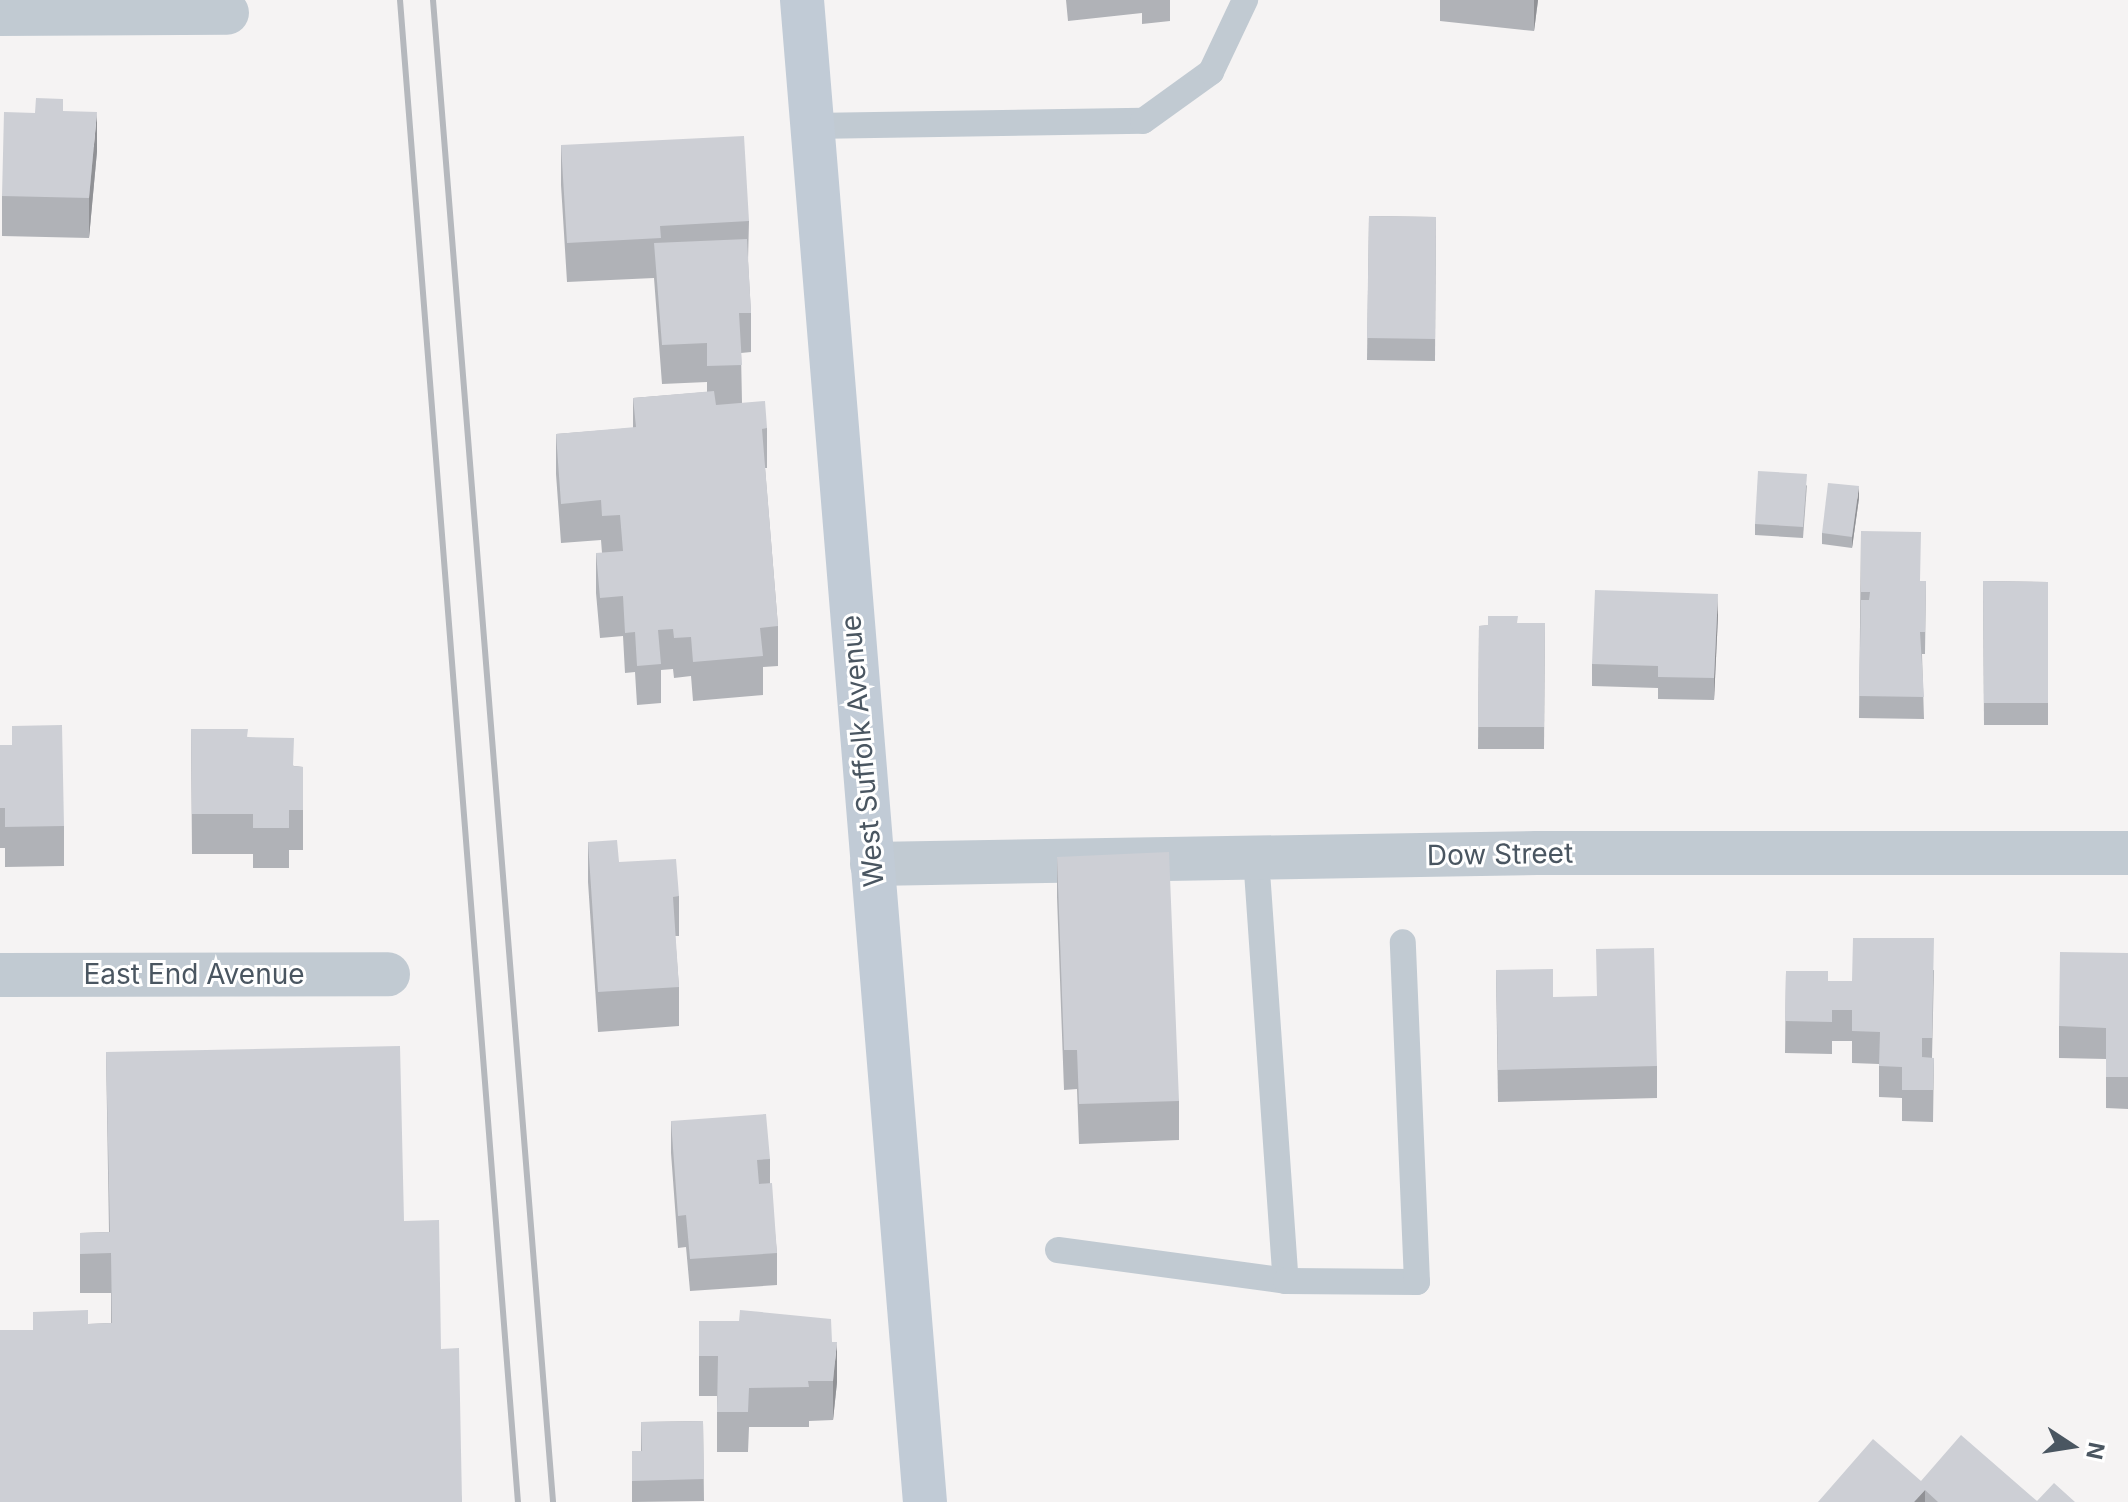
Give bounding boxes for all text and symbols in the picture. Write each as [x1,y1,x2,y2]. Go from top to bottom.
street label: West Suffolk Avenue [833,614,891,888]
street label: Dow Street [1427,836,1573,872]
street label: East End Avenue [83,957,305,991]
north arrow [2032,1406,2112,1486]
text: N [2081,1440,2110,1462]

